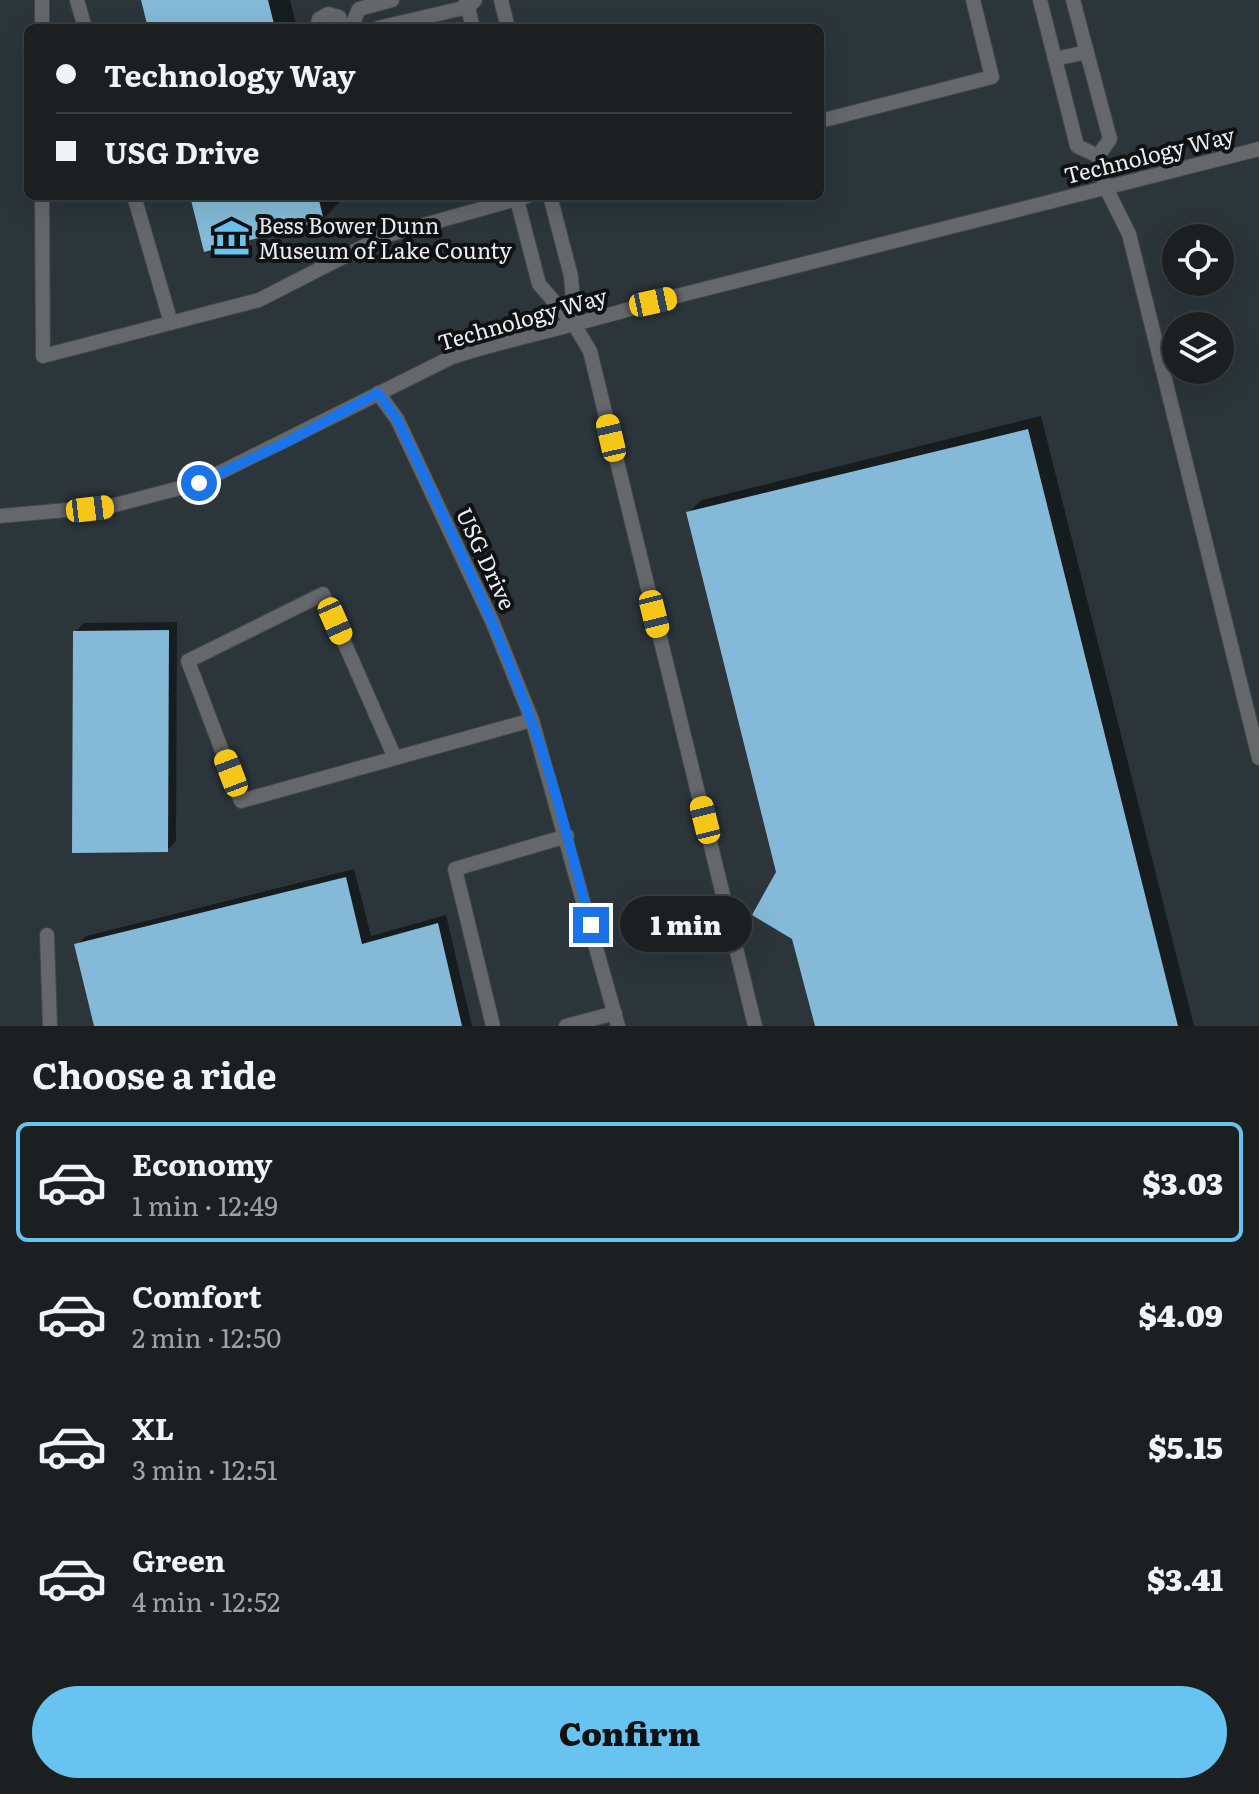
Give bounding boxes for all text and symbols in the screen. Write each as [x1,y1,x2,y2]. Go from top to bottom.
text: Technology Way [104,52,356,96]
street label: Technology Way [1060,117,1238,191]
text: USG Drive [104,129,259,173]
place label: Bess Bower Dunn Museum of Lake County [258,208,512,266]
museum icon: Bess Bower Dunn Museum of Lake County [213,218,251,256]
map controls [1162,224,1234,384]
button: locate [1162,224,1234,296]
street label: Technology Way [433,278,611,358]
car [627,285,679,319]
button: layers [1162,312,1234,384]
car [594,412,628,464]
route start [181,465,217,501]
car [65,494,115,524]
street label: USG Drive [449,501,525,615]
car [637,588,671,640]
car [314,594,356,648]
car [211,746,251,800]
car [688,794,722,846]
callout: 1 min [619,897,751,953]
text: 1 min [651,904,721,943]
route end [573,907,609,943]
text: Choose a ride [32,1047,277,1100]
text: Economy [132,1141,272,1185]
icon: car [36,1146,108,1218]
text: $3.03 [1142,1160,1223,1204]
text: 1 min · 12:49 [132,1185,278,1224]
text: Comfort [132,1273,262,1317]
icon: car [36,1278,108,1350]
text: $4.09 [1138,1292,1223,1336]
text: 2 min · 12:50 [132,1317,281,1356]
text: XL [132,1405,174,1449]
icon: car [36,1410,108,1482]
text: $5.15 [1148,1424,1223,1468]
text: 3 min · 12:51 [132,1449,278,1488]
text: Green [132,1537,225,1581]
icon: car [36,1542,108,1614]
text: $3.41 [1147,1556,1223,1600]
text: 4 min · 12:52 [132,1581,280,1620]
button: Confirm [32,1686,1227,1778]

